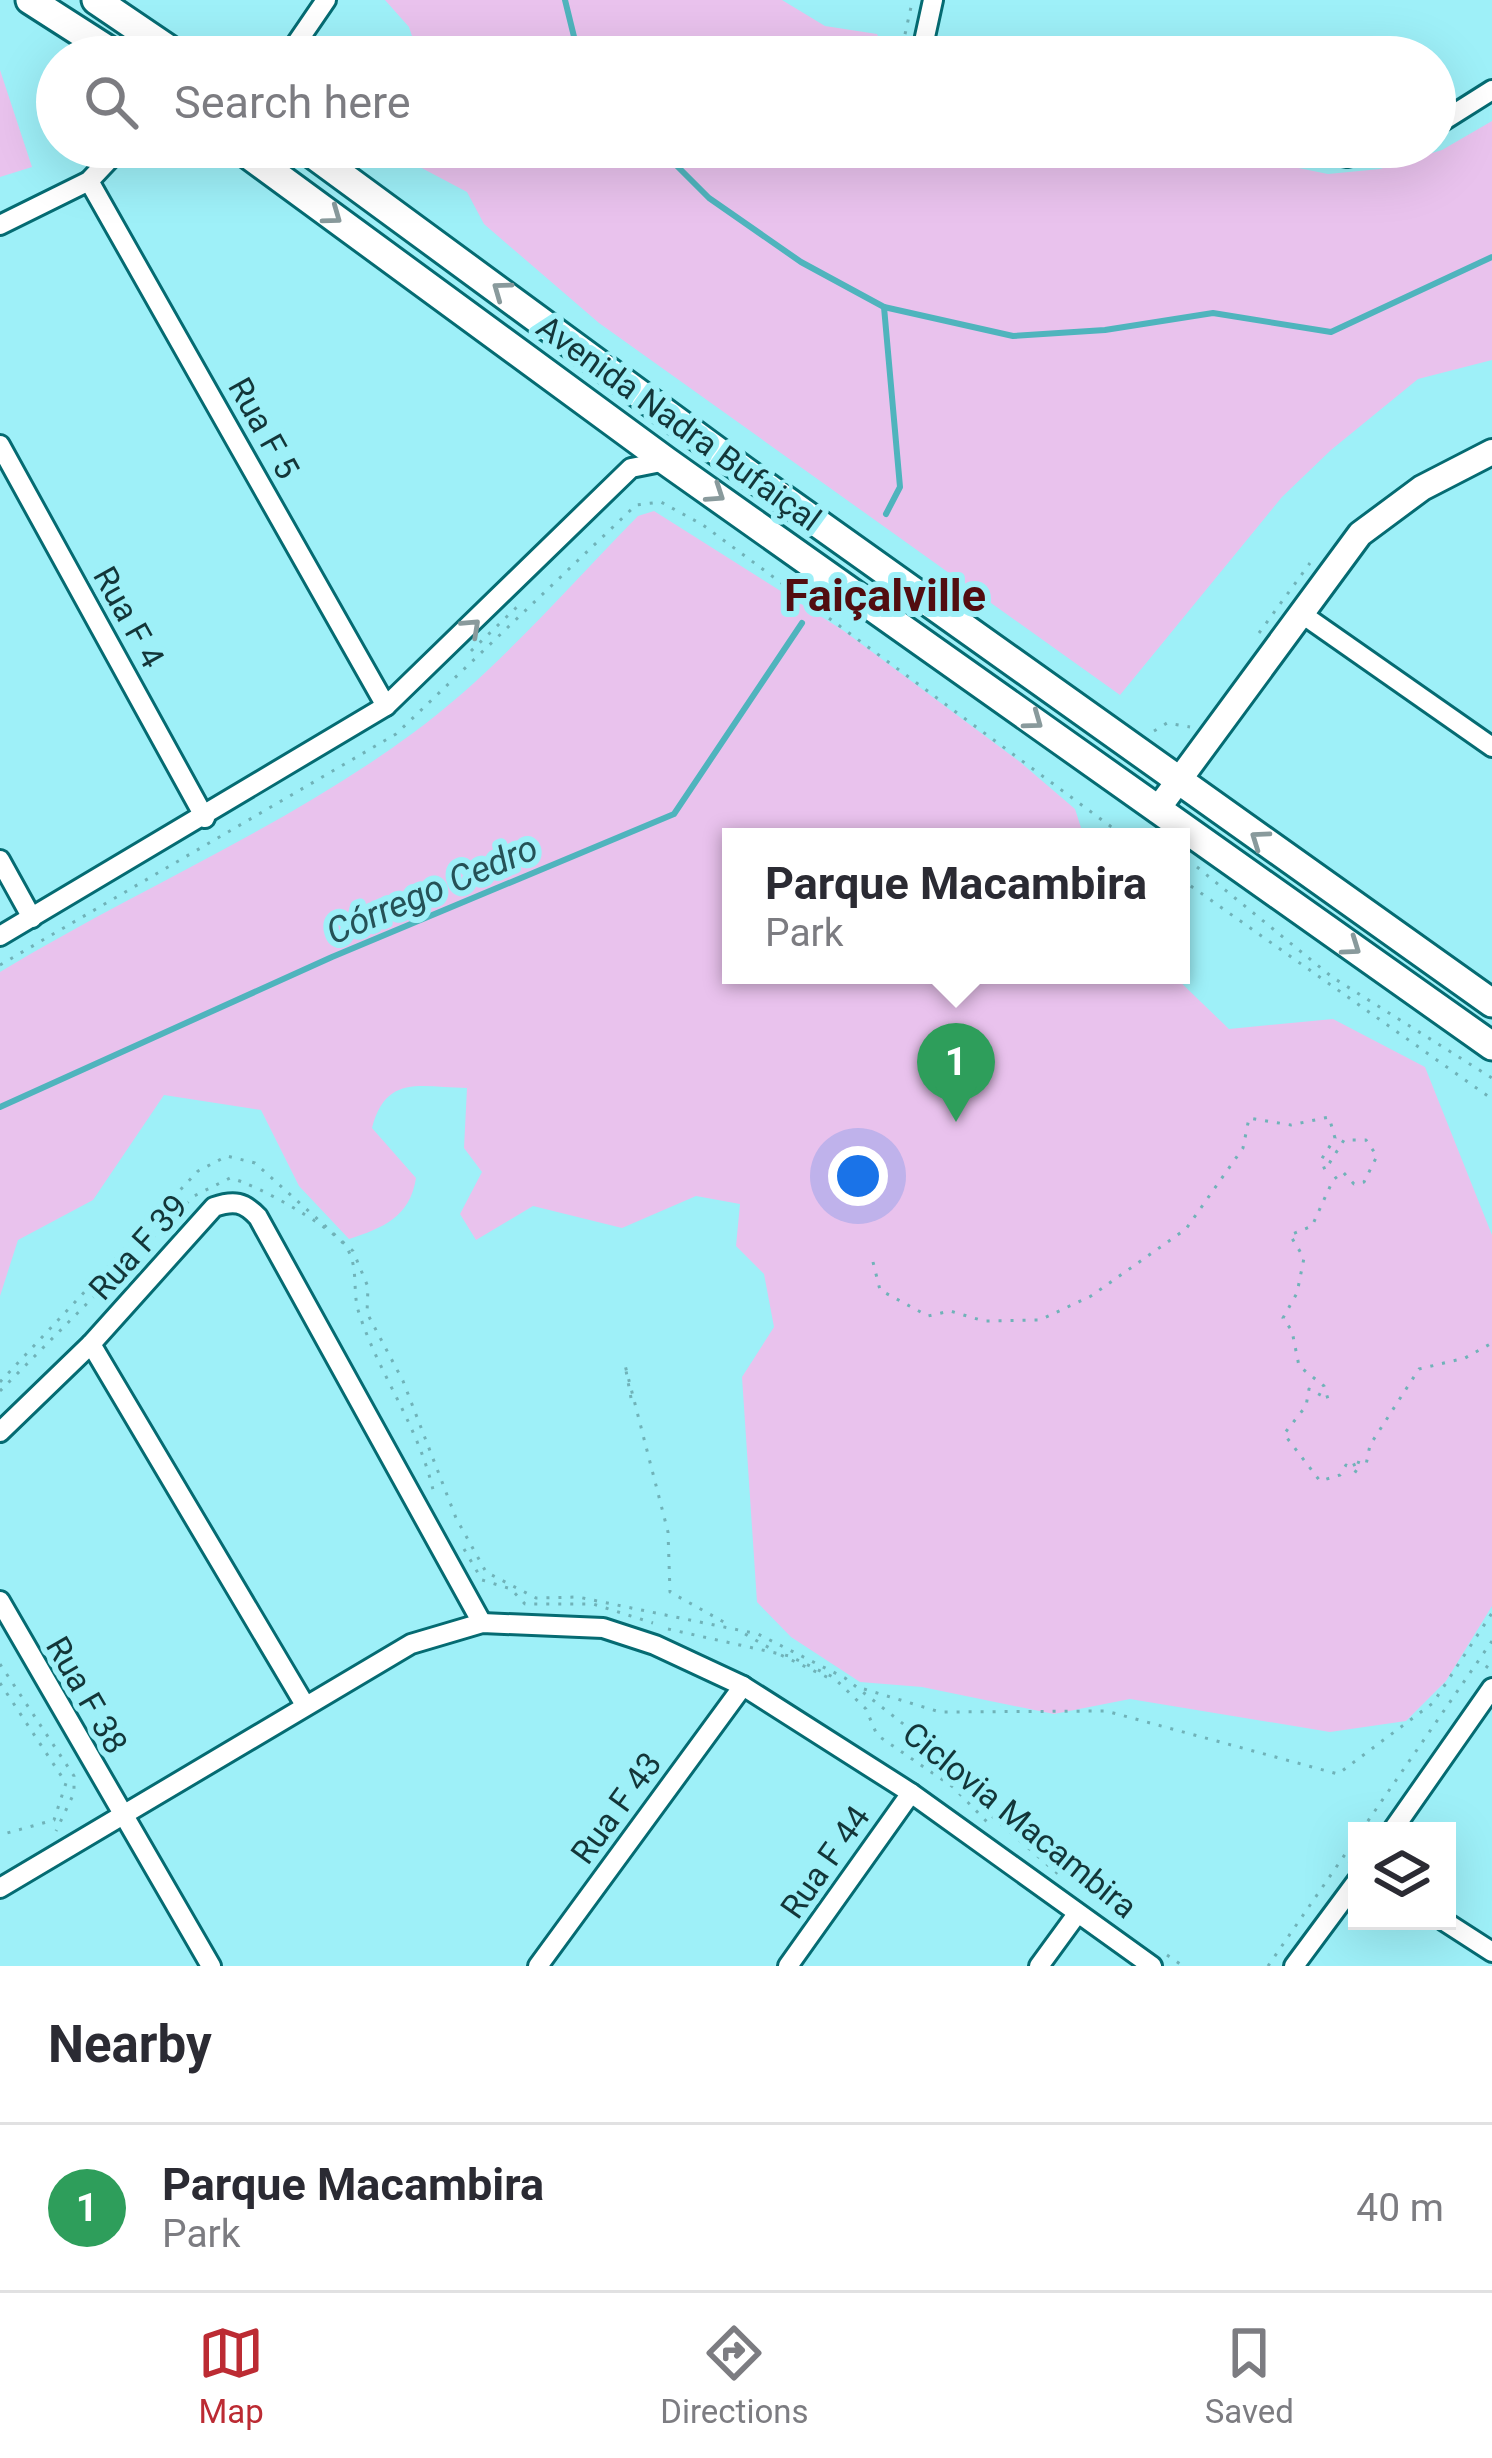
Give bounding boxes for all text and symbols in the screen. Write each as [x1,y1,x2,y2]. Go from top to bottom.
search box [36,36,1456,168]
icon: search [78,69,144,135]
text: Search here [174,76,411,129]
one-way arrow [320,202,341,224]
one-way arrow [493,283,514,305]
street label: Avenida Nadra Bufaiçal [530,307,828,539]
street label: Rua F 5 [220,371,308,485]
one-way arrow [703,480,725,502]
street label: Rua F 4 [85,560,173,674]
district label: Faiçalville [784,569,986,622]
one-way arrow [459,619,480,641]
one-way arrow [1021,707,1043,729]
water label: Córrego Cedro [320,827,544,953]
popup [722,828,1190,984]
one-way arrow [1250,831,1272,853]
text: Parque Macambira [765,857,1147,910]
text: Park [765,910,844,956]
one-way arrow [1339,933,1361,955]
pin: 1 [917,1023,995,1122]
your location [828,1146,888,1206]
street label: Rua F 39 [81,1186,195,1308]
street label: Rua F 38 [38,1630,136,1760]
street label: Ciclovia Macambira [895,1714,1145,1926]
street label: Rua F 43 [563,1745,669,1871]
street label: Rua F 44 [772,1798,878,1926]
map controls [1348,1822,1456,1930]
button: layers [1348,1822,1456,1930]
text: Nearby [48,2015,212,2074]
text: Parque Macambira [162,2158,544,2211]
text: 1 [76,2185,98,2231]
text: 40 m [1356,2185,1444,2231]
text: Park [162,2211,241,2257]
tab: Map [198,2320,264,2431]
tab: Directions [660,2320,809,2431]
tab: Saved [1205,2320,1294,2431]

